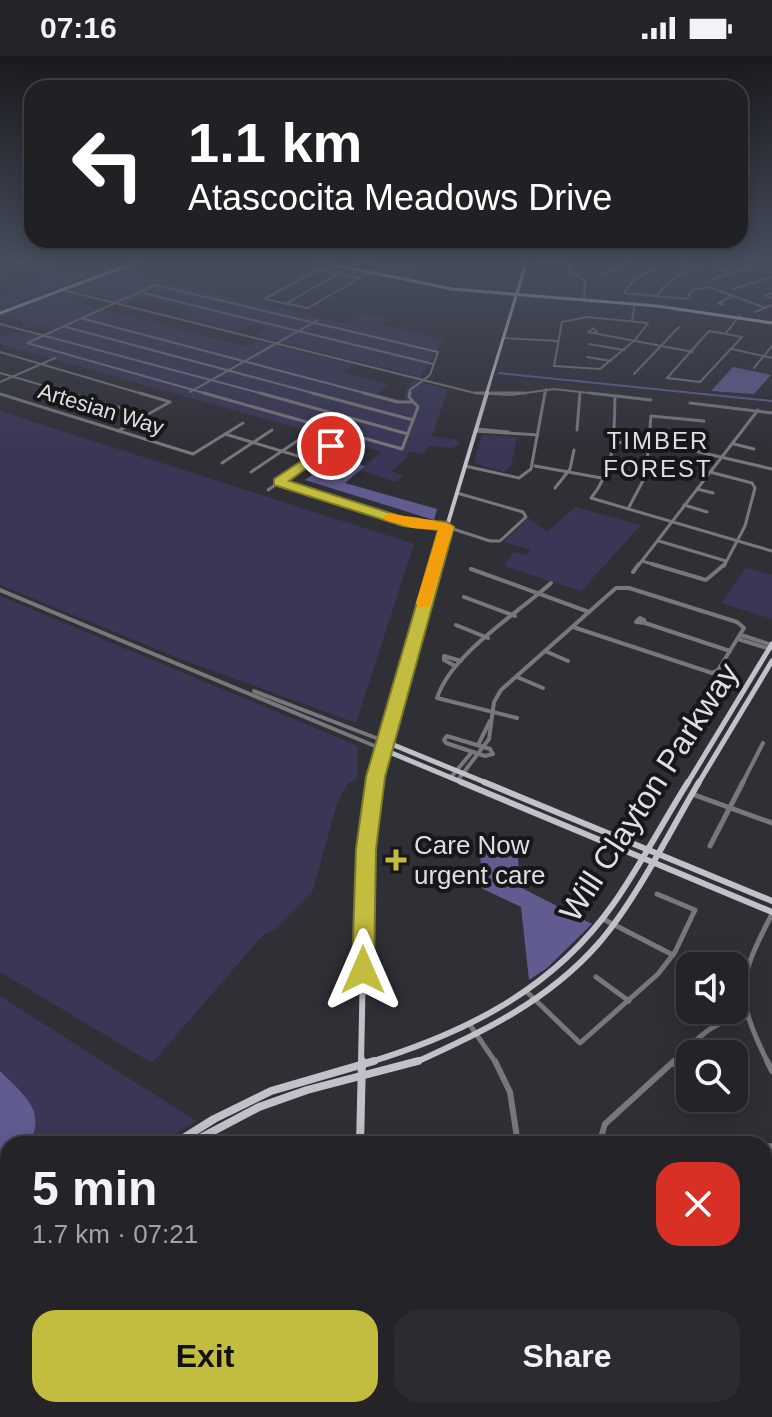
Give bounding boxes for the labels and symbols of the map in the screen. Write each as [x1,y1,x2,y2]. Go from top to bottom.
street label: Artesian Way [35,378,167,440]
pin [297,412,365,480]
district label: TIMBER FOREST [603,427,713,482]
street label: Will Clayton Parkway [552,656,746,928]
place label: Care Now urgent care [414,830,546,890]
marker: Care Now urgent care [385,849,407,871]
position arrow [321,928,405,1012]

